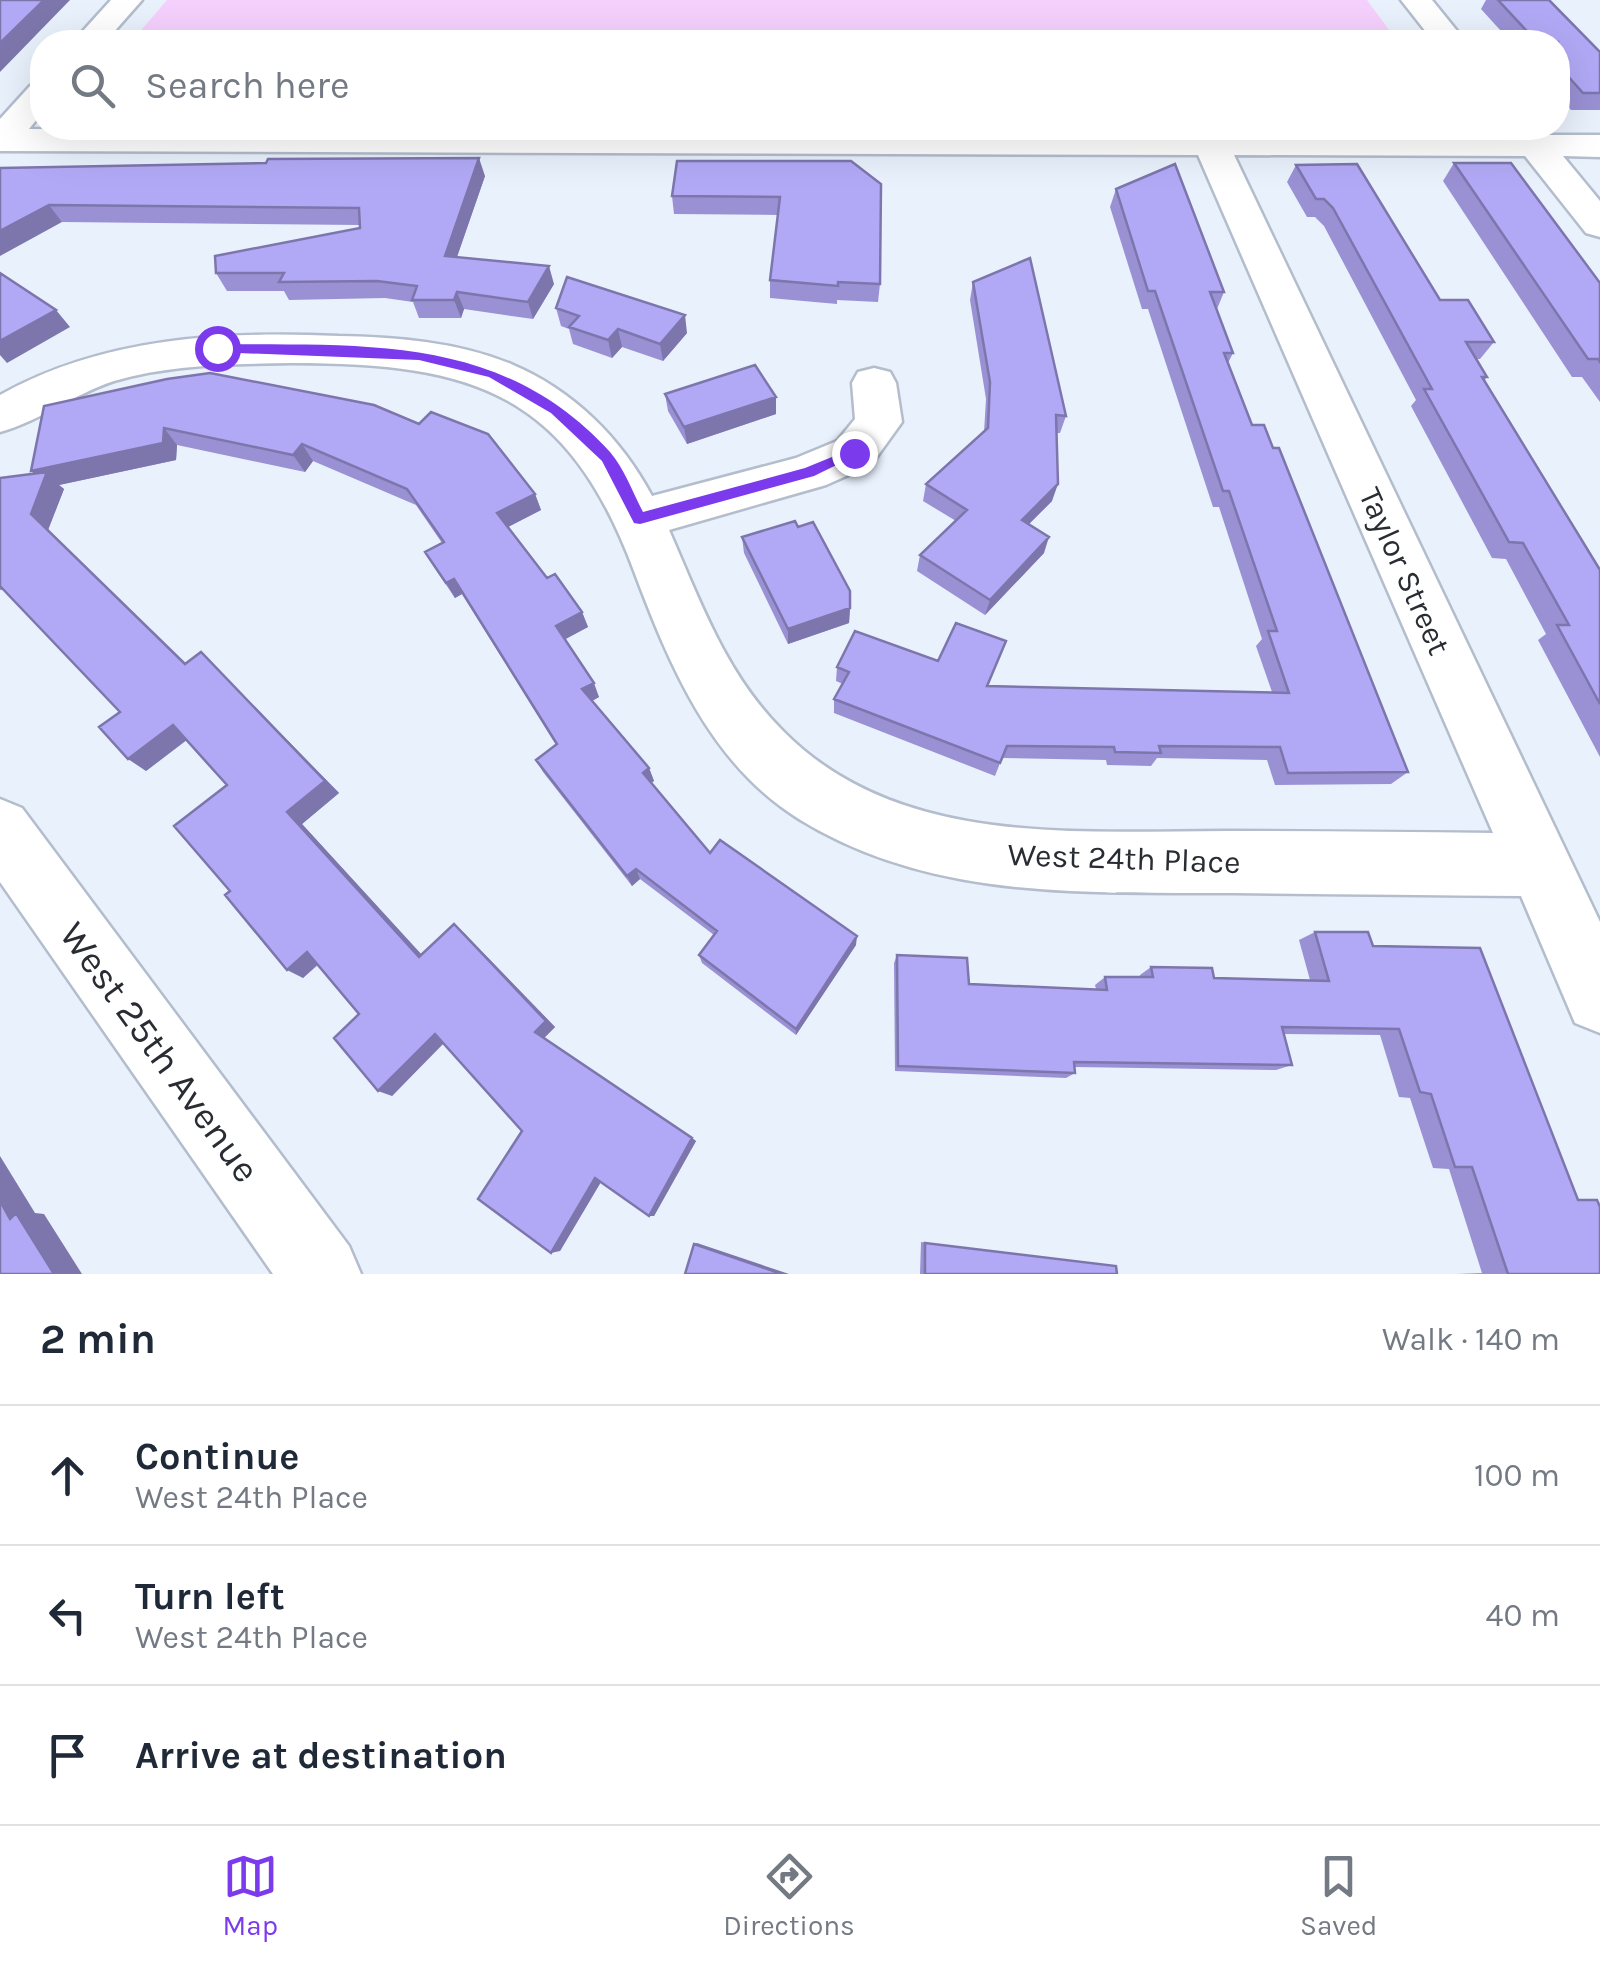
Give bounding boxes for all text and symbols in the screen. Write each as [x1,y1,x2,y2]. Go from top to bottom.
search box [30,30,1570,140]
icon: search [65,58,120,113]
text: Search here [145,63,349,108]
route start [195,326,241,372]
route end [832,431,878,477]
street label: Taylor Street [1351,482,1458,661]
street label: West 24th Place [1007,836,1241,881]
street label: West 25th Avenue [50,914,269,1191]
text: 2 min [40,1314,156,1364]
text: Walk · 140 m [1382,1321,1560,1358]
text: Continue [135,1434,299,1479]
icon: ahead [40,1448,95,1503]
text: 100 m [1474,1457,1560,1494]
text: West 24th Place [135,1479,368,1516]
text: Turn left [135,1574,285,1619]
icon: left [40,1588,95,1643]
text: 40 m [1486,1597,1560,1634]
text: West 24th Place [135,1619,368,1656]
icon: arrive [40,1728,95,1783]
text: Arrive at destination [135,1733,507,1778]
tab: Map [223,1849,278,1942]
tab: Directions [723,1849,855,1942]
tab: Saved [1300,1849,1377,1942]

